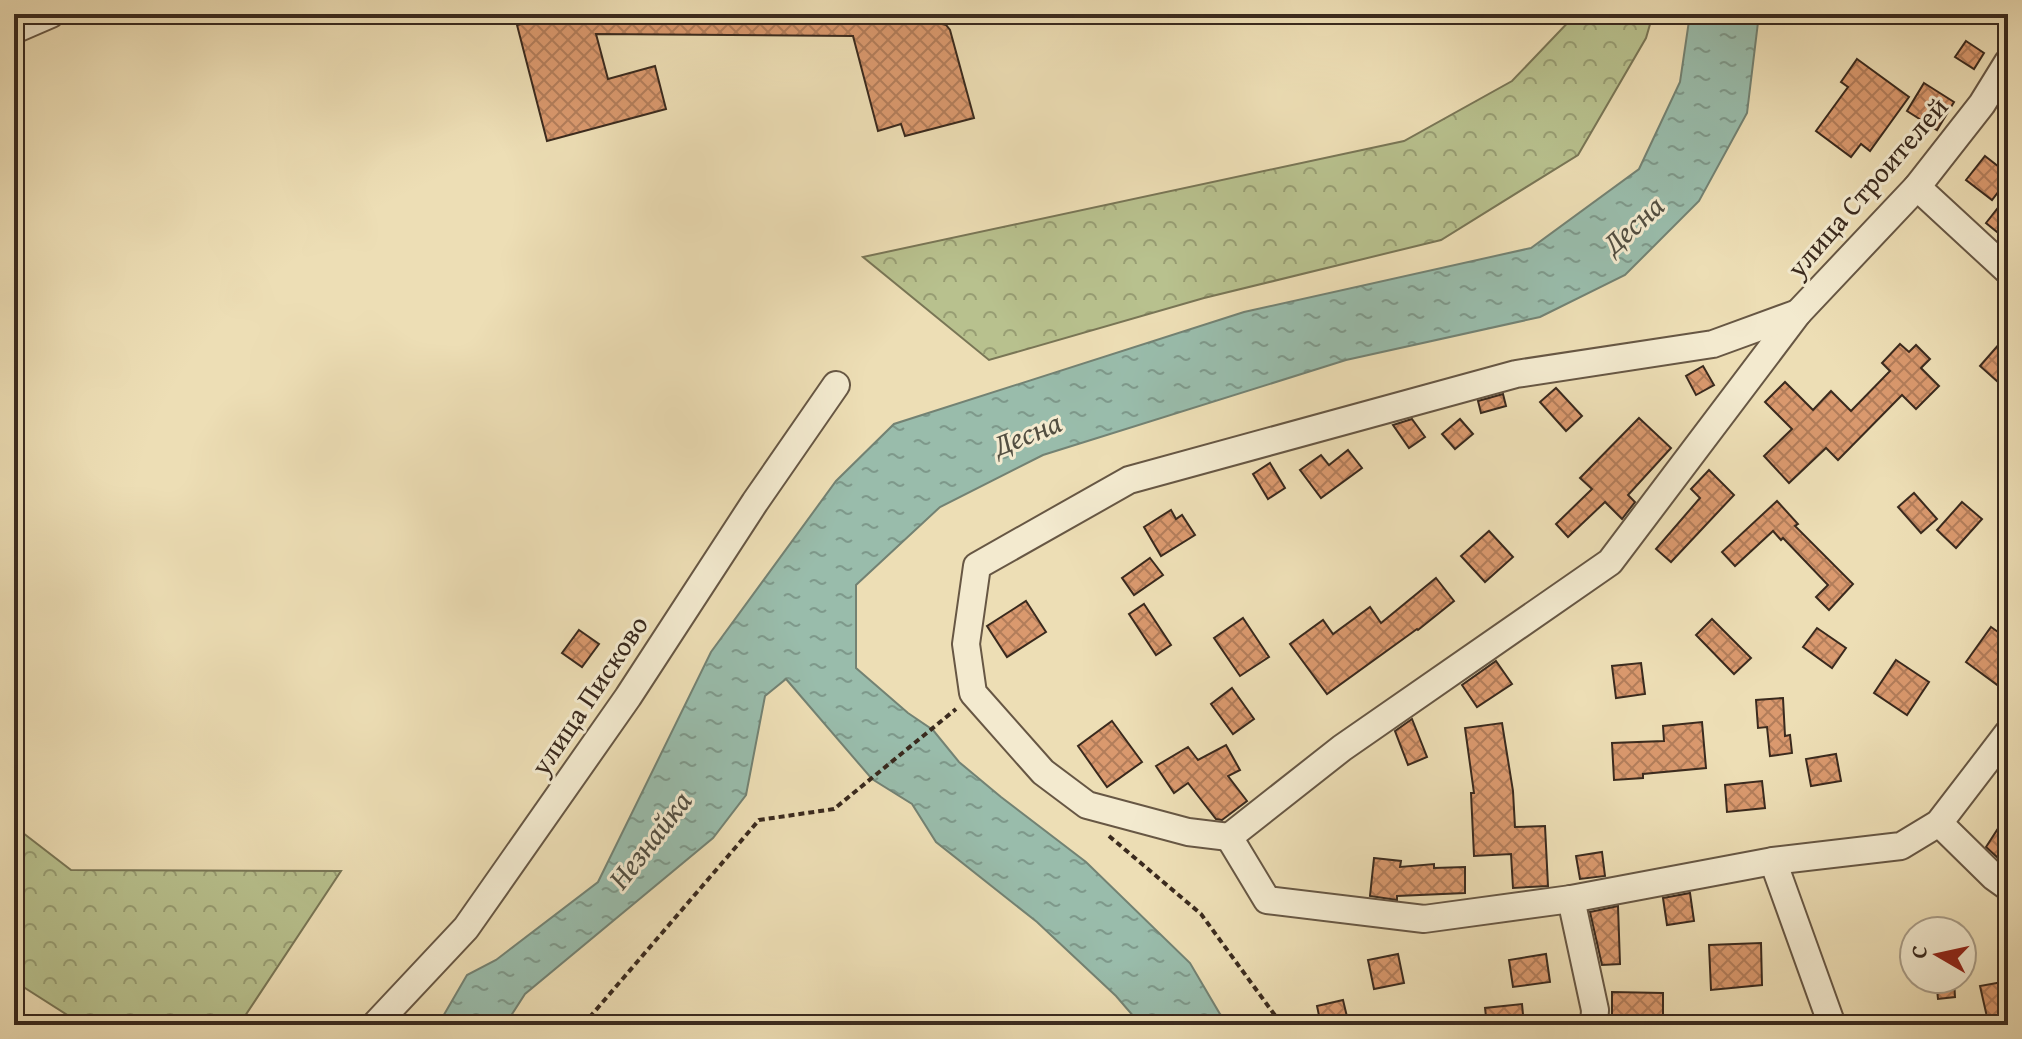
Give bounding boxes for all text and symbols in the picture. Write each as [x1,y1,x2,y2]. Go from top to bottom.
street label: улица Строителей [1776,87,1957,287]
water label: Десна [1590,184,1673,266]
water label: Десна [984,399,1068,467]
street label: улица Писково [519,606,658,784]
water label: Незнайка [597,781,702,898]
north arrow [1898,915,1978,995]
text: С [1901,943,1935,961]

